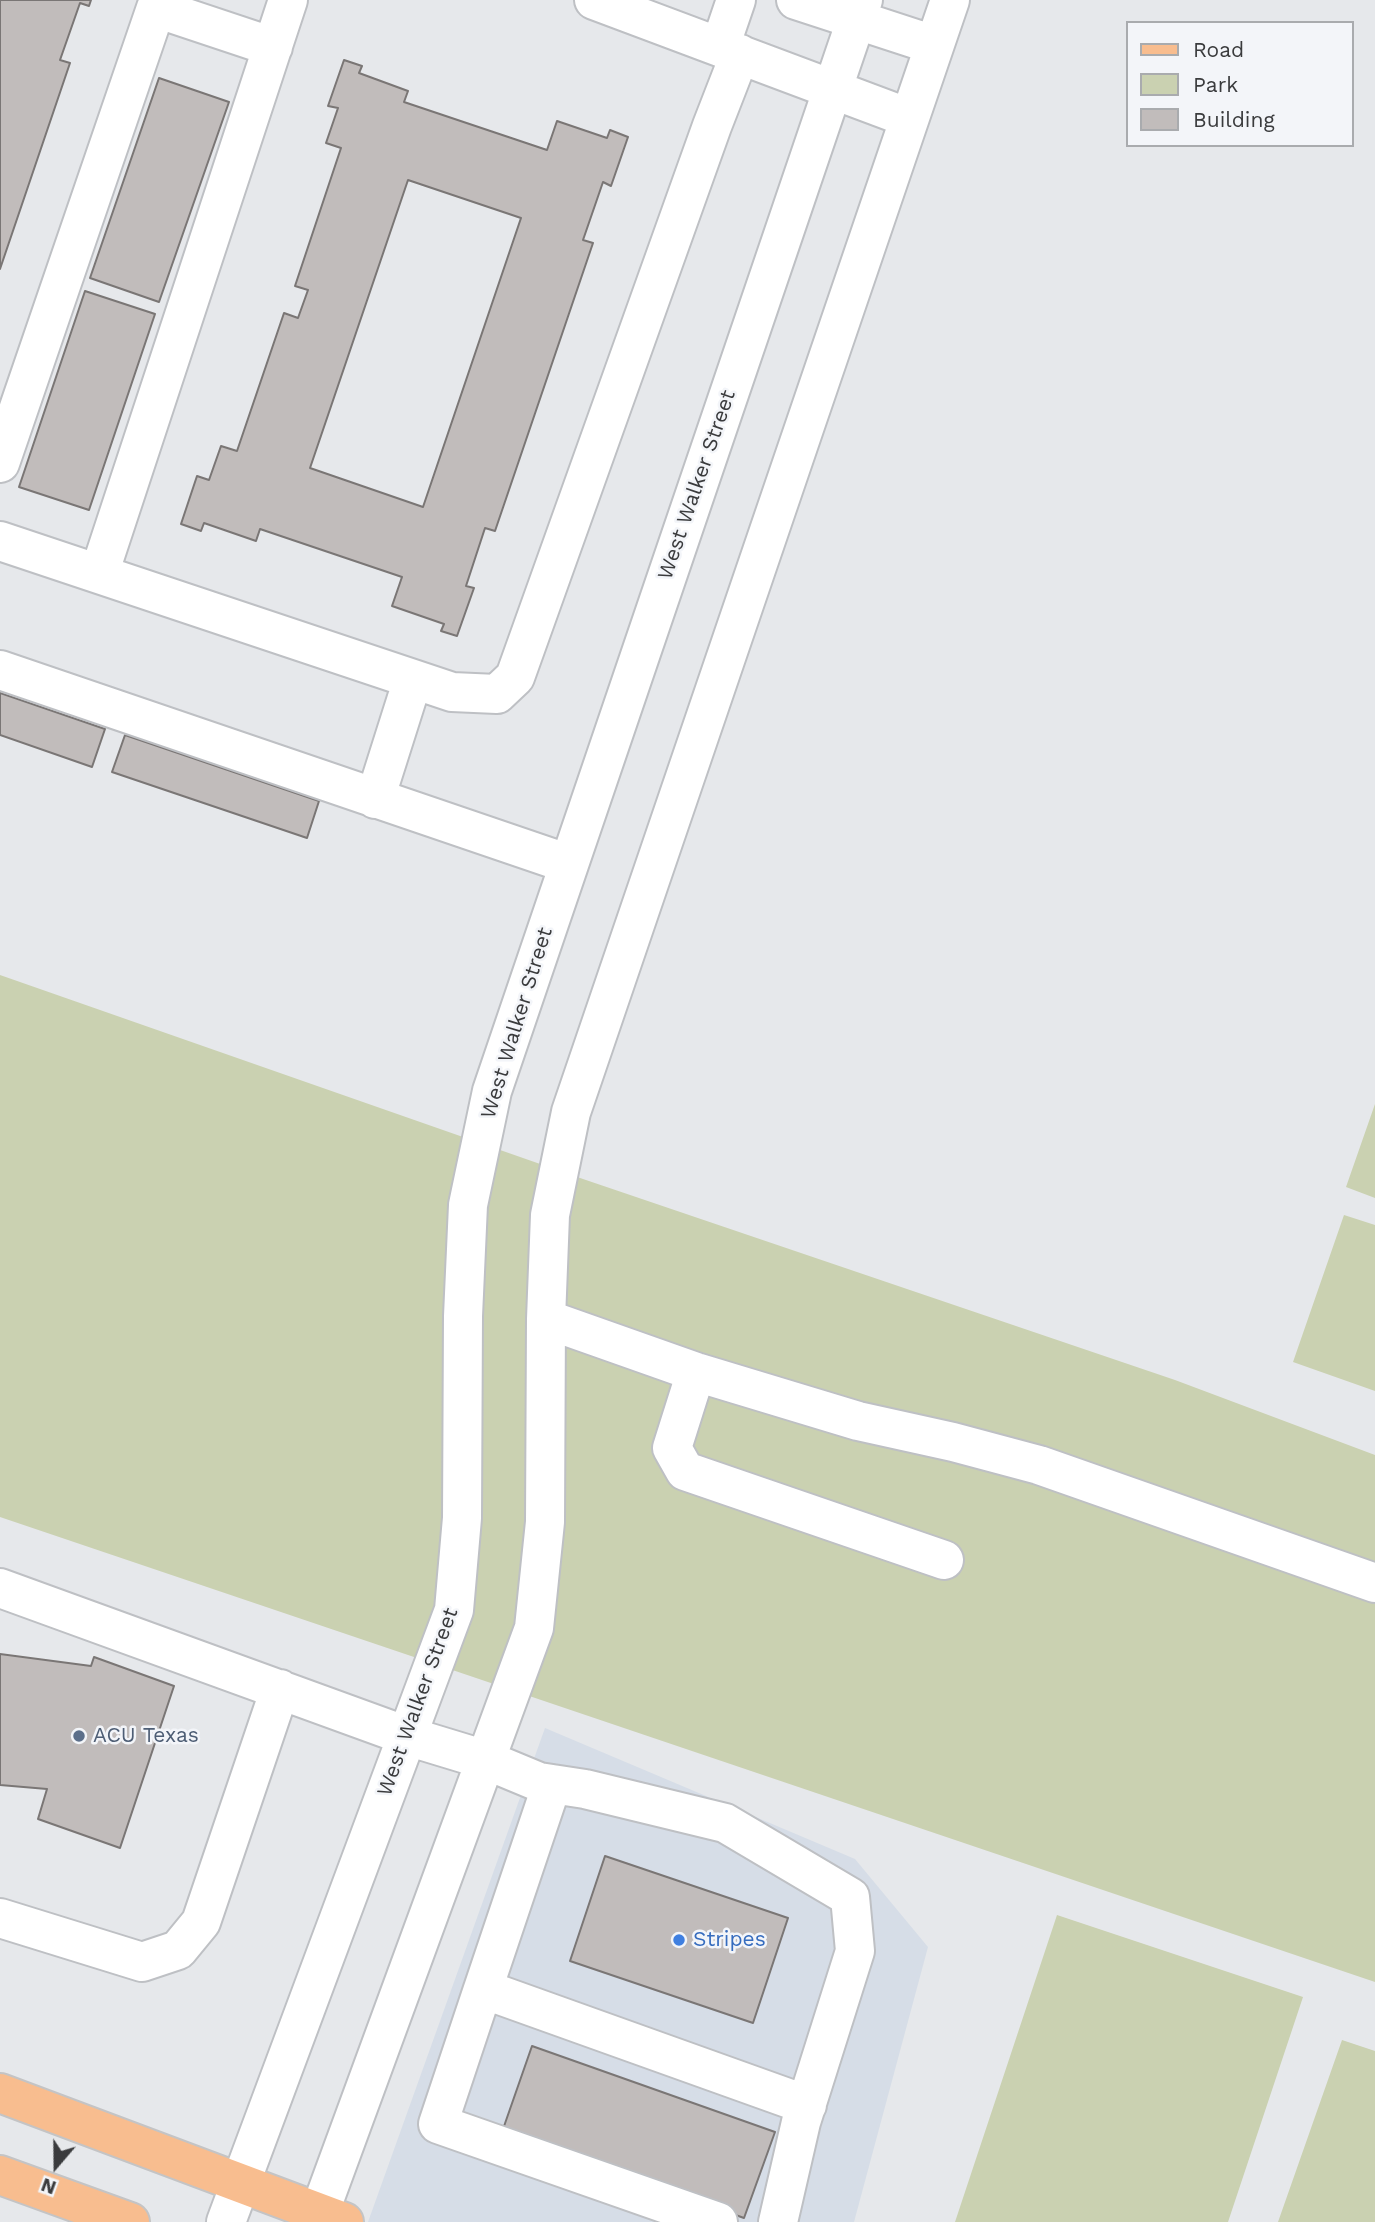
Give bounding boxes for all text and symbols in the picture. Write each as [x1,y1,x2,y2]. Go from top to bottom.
legend [1126,21,1354,147]
text: Road [1193,37,1244,62]
text: Park [1193,72,1238,97]
text: Building [1193,107,1275,132]
street label: West Walker Street [653,387,741,583]
street label: West Walker Street [476,924,558,1122]
street label: West Walker Street [372,1604,464,1800]
place label: ACU Texas [93,1723,199,1749]
marker: ACU Texas [71,1728,87,1744]
place label: Stripes [693,1927,766,1953]
marker: Stripes [671,1932,687,1948]
north arrow [21,2131,91,2201]
text: N [38,2173,59,2199]

